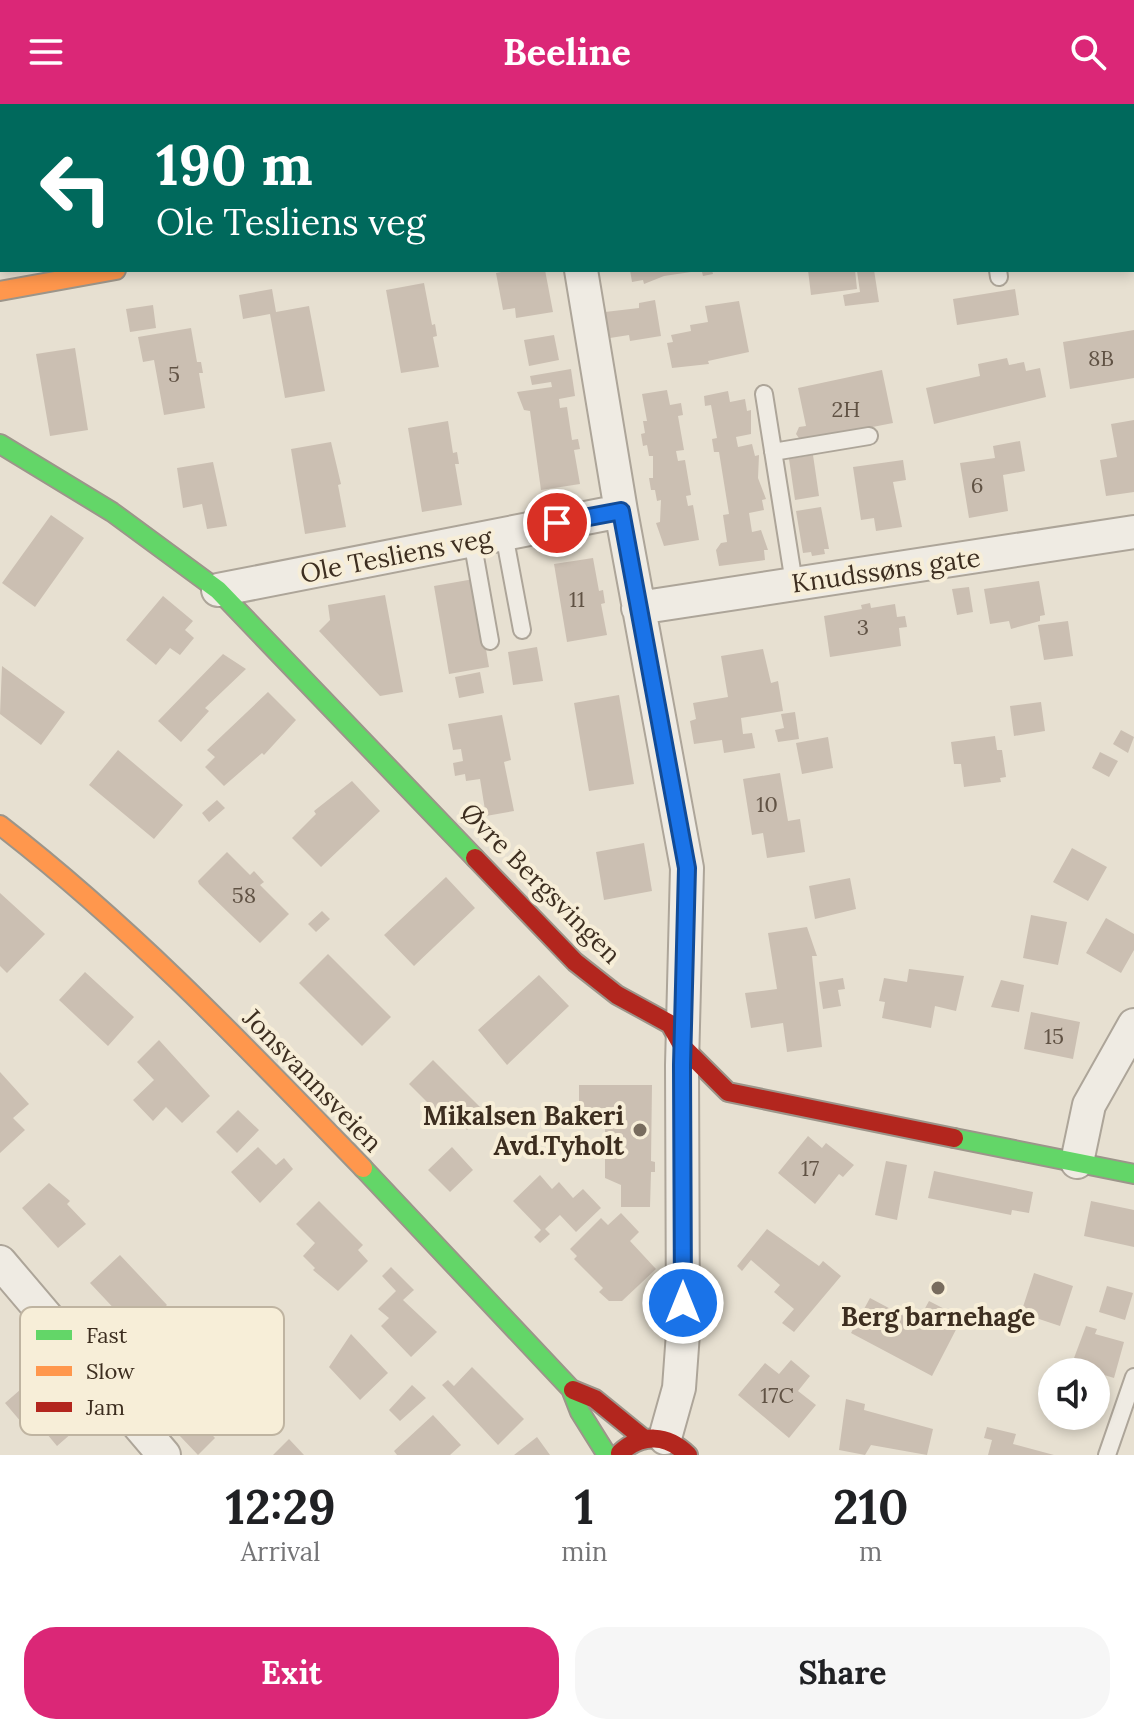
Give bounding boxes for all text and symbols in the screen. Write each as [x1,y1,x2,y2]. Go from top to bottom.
text: Beeline [503,29,631,75]
icon: menu [24,30,68,74]
icon: search [1066,30,1110,74]
text: 190 m [156,129,313,200]
icon: left [24,136,128,240]
text: Ole Tesliens veg [156,199,426,245]
house number: 8B [1088,344,1114,372]
house number: 5 [168,360,180,388]
house number: 2H [832,395,860,423]
house number: 6 [971,471,983,499]
pin [523,489,591,557]
icon: arrive [535,501,579,545]
street label: Ole Tesliens veg [297,520,495,590]
street label: Knudssøns gate [789,540,983,600]
house number: 11 [569,585,585,613]
house number: 3 [857,613,869,641]
house number: 10 [756,790,778,818]
street label: Øvre Bergsvingen [454,796,628,970]
house number: 58 [232,881,256,909]
street label: Jonsvannsveien [236,1001,390,1159]
house number: 15 [1044,1022,1064,1050]
place label: Mikalsen Bakeri Avd.Tyholt [423,1099,625,1162]
marker: Mikalsen Bakeri Avd.Tyholt [631,1121,649,1139]
house number: 17 [801,1154,819,1182]
position arrow [641,1261,725,1345]
marker: Berg barnehage [929,1279,947,1297]
place label: Berg barnehage [841,1300,1035,1333]
legend [20,1307,284,1435]
text: Fast [86,1321,128,1349]
text: Slow [86,1357,135,1385]
map controls [1038,1358,1110,1430]
button: sound [1038,1358,1110,1430]
house number: 17C [760,1381,794,1409]
text: Jam [85,1393,125,1421]
text: 12:29 [225,1476,336,1537]
text: 1 [575,1476,594,1537]
text: 210 [833,1476,909,1537]
text: Arrival [241,1535,320,1568]
text: min [561,1535,608,1568]
text: m [859,1535,882,1568]
button: Exit [24,1627,559,1719]
button: Share [575,1627,1110,1719]

